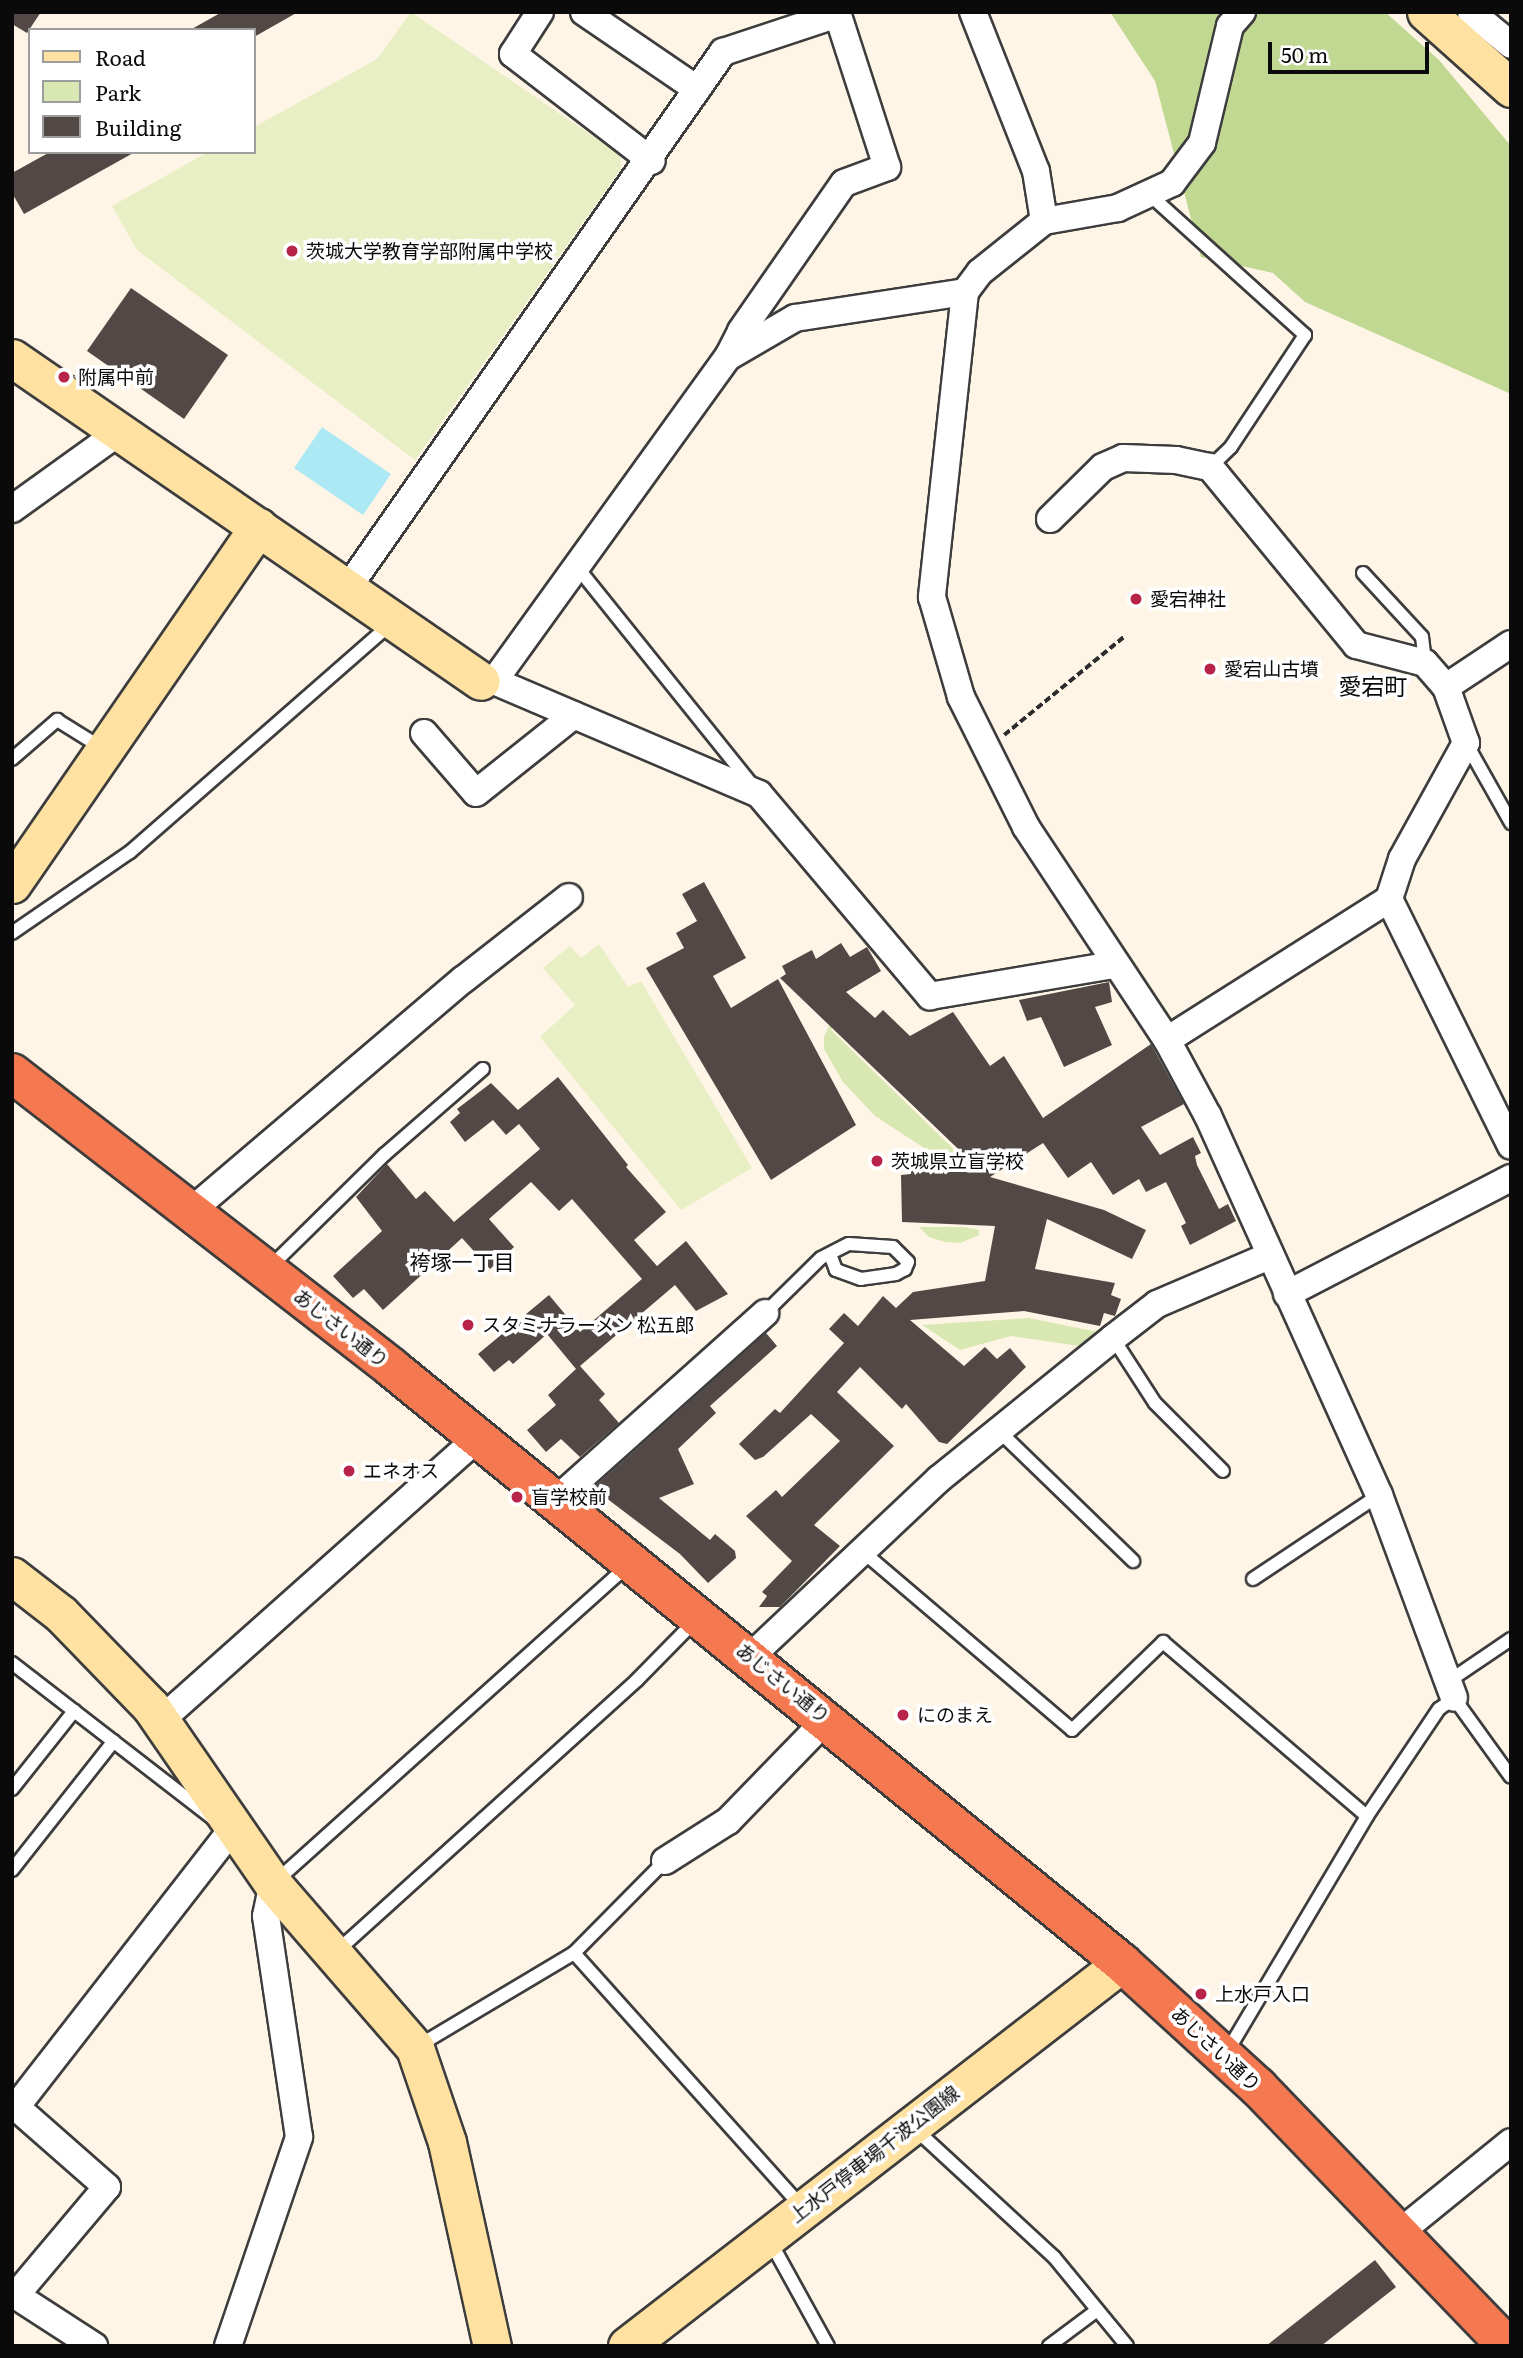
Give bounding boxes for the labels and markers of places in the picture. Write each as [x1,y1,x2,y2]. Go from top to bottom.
place label: 茨城大学教育学部附属中学校 [306,240,553,262]
marker: 茨城大学教育学部附属中学校 [284,243,300,259]
place label: 附属中前 [78,366,154,388]
marker: 附属中前 [56,369,72,385]
place label: 愛宕神社 [1150,588,1226,610]
marker: 愛宕神社 [1128,591,1144,607]
place label: 愛宕山古墳 [1224,658,1319,680]
marker: 愛宕山古墳 [1202,661,1218,677]
place label: 茨城県立盲学校 [891,1150,1024,1172]
marker: 茨城県立盲学校 [869,1153,885,1169]
place label: スタミナラーメン 松五郎 [482,1314,695,1336]
marker: スタミナラーメン 松五郎 [460,1317,476,1333]
place label: エネオス [363,1460,439,1482]
marker: エネオス [341,1463,357,1479]
place label: 盲学校前 [531,1486,607,1508]
marker: 盲学校前 [509,1489,525,1505]
place label: にのまえ [917,1704,993,1726]
marker: にのまえ [895,1707,911,1723]
place label: 上水戸入口 [1215,1983,1310,2005]
marker: 上水戸入口 [1193,1986,1209,2002]

